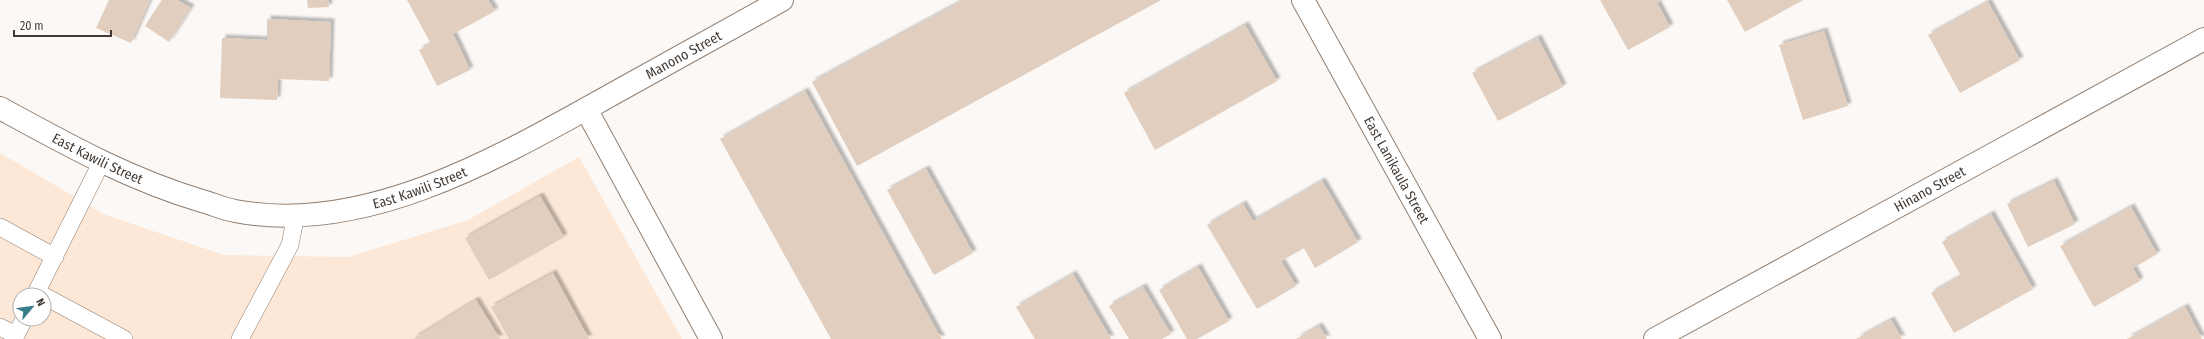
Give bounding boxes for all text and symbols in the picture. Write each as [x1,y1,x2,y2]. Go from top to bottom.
scale bar [14,12,111,38]
text: 20 m [20,19,44,33]
street label: Manono Street [643,27,725,83]
street label: East Lanikaula Street [1360,113,1433,227]
street label: East Kawili Street [49,129,146,188]
street label: Hinano Street [1891,162,1969,215]
street label: East Kawili Street [371,163,470,212]
north arrow [12,287,52,327]
text: N [33,296,48,308]

